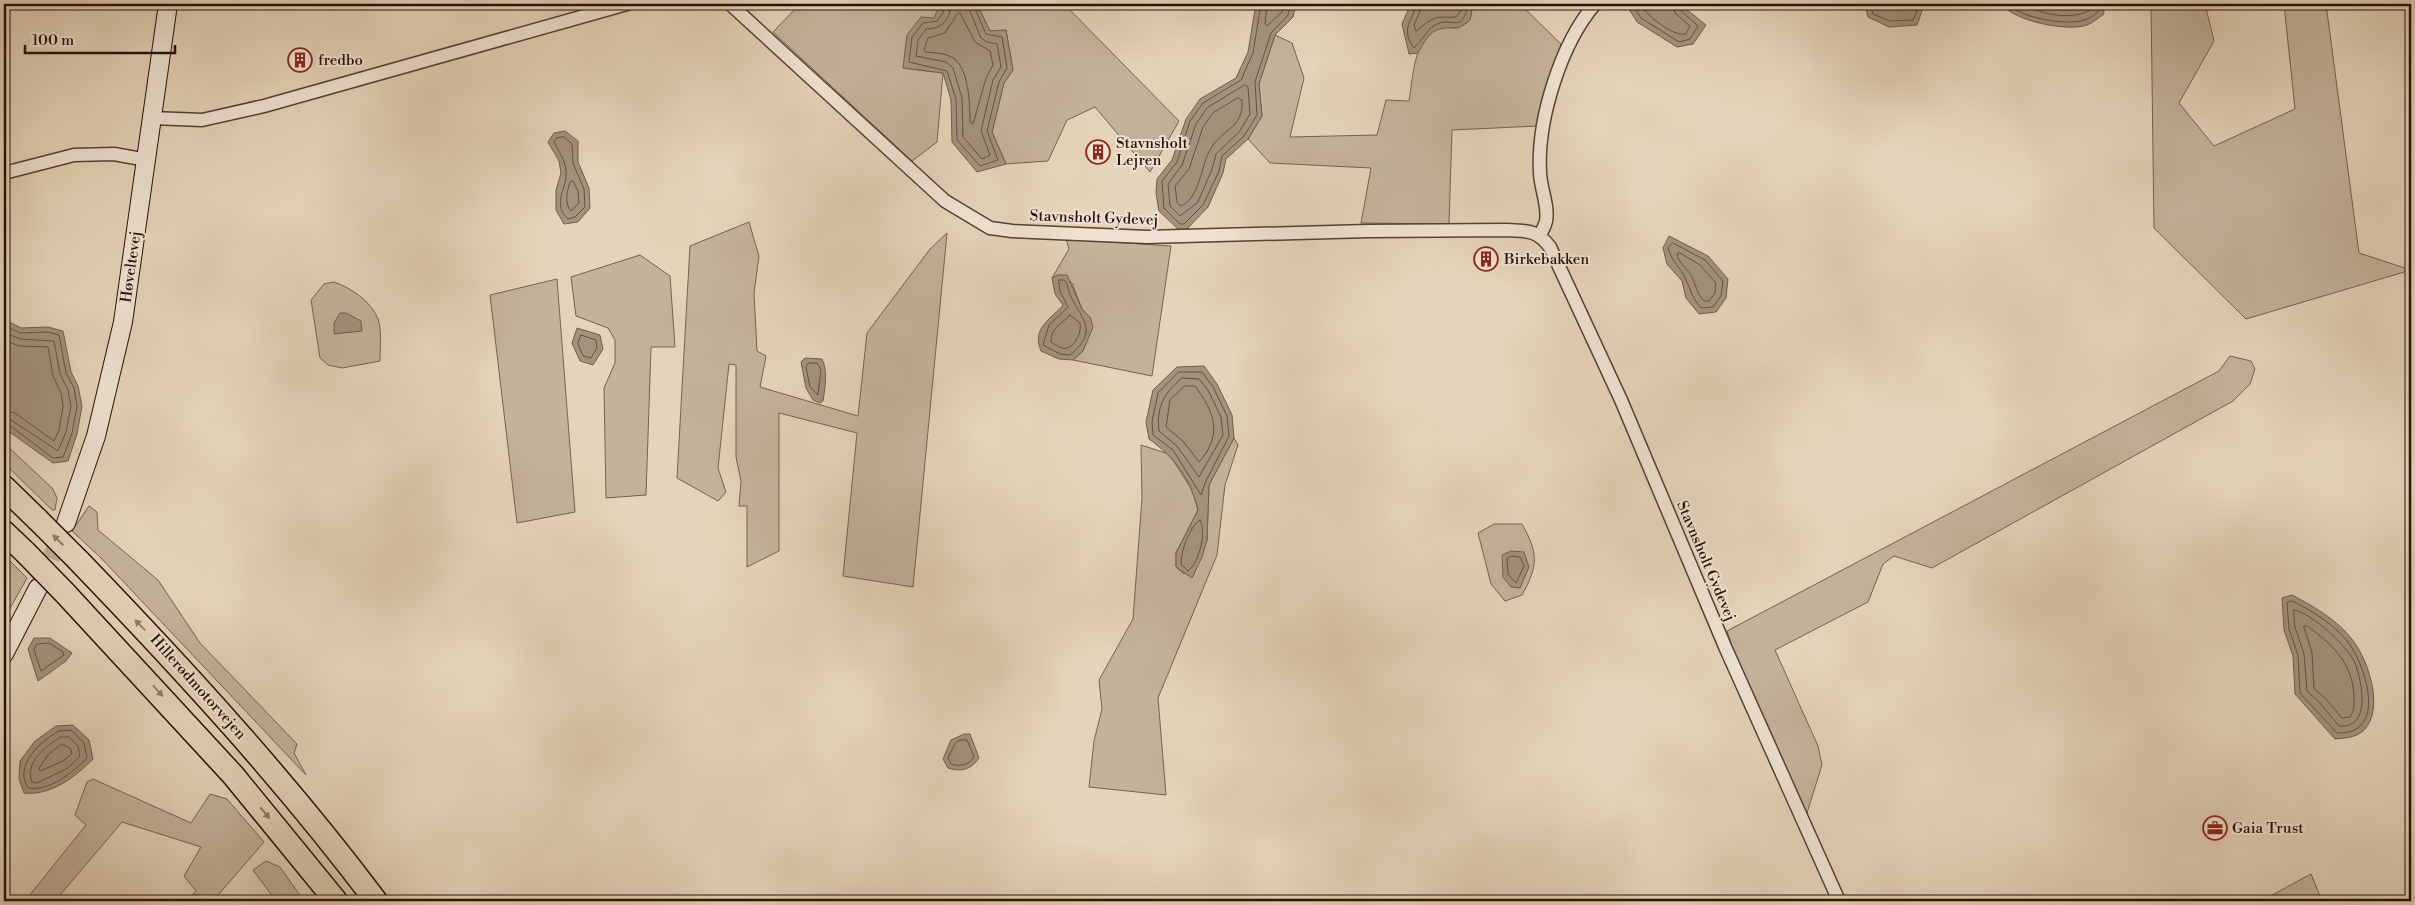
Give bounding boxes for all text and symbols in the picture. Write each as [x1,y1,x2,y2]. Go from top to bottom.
scale bar [25,22,175,54]
text: 100 m [32,31,74,50]
building icon: fredbo [287,47,313,73]
place label: fredbo [318,51,363,70]
place label: Stavnsholt Lejren [1116,134,1188,170]
building icon: Stavnsholt Lejren [1085,139,1111,165]
street label: Stavnsholt Gydevej [1029,206,1159,230]
street label: Høveltevej [117,230,145,304]
building icon: Birkebakken [1473,246,1499,272]
place label: Birkebakken [1503,250,1589,269]
street label: Stavnsholt Gydevej [1672,498,1740,624]
one-way arrow [52,534,64,546]
one-way arrow [134,619,146,631]
street label: Hillerødmotorvejen [146,630,250,744]
one-way arrow [152,685,164,697]
one-way arrow [259,807,270,820]
office icon: Gaia Trust [2202,815,2228,841]
place label: Gaia Trust [2232,819,2304,838]

